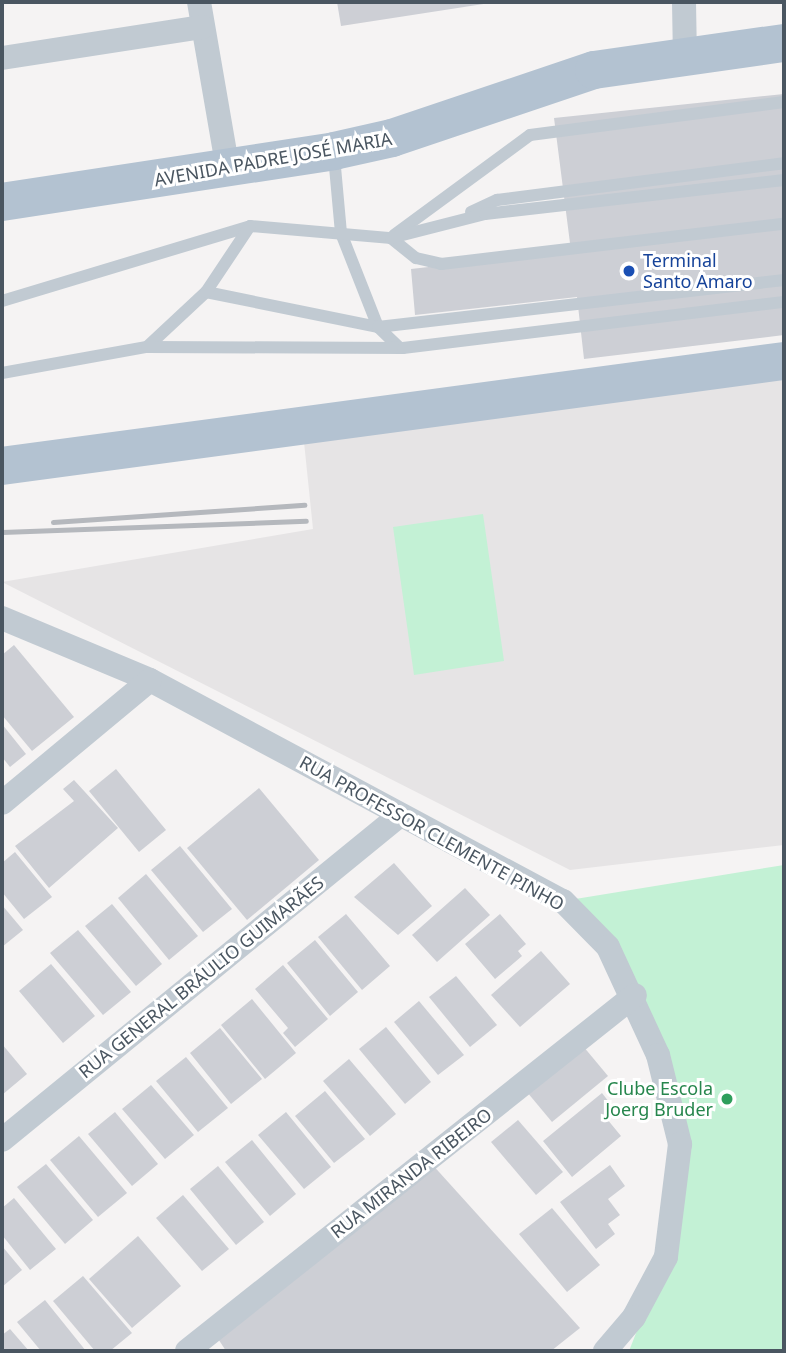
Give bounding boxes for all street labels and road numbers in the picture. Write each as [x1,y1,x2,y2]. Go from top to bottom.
street label: AVENIDA PADRE JOSÉ MARIA [152,127,394,191]
street label: RUA PROFESSOR CLEMENTE PINHO [296,751,568,915]
street label: RUA GENERAL BRÁULIO GUIMARÃES [74,872,328,1082]
street label: RUA MIRANDA RIBEIRO [326,1103,496,1243]

